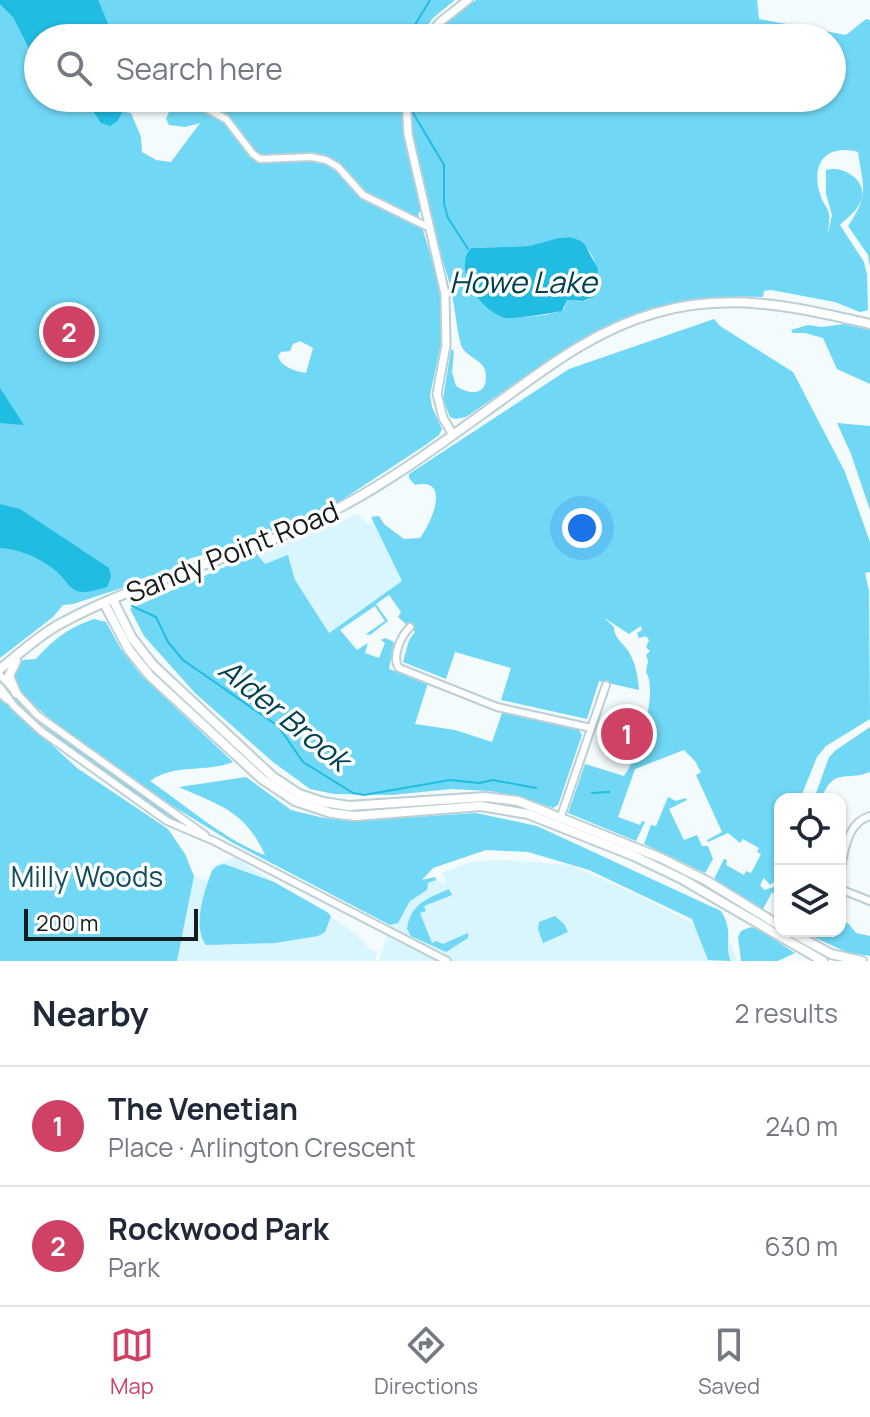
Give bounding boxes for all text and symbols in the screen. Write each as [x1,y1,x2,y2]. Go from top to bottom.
search box [24,24,846,112]
icon: search [52,46,96,90]
text: Search here [116,48,283,89]
water label: Howe Lake [449,261,598,302]
pin: 2 [43,302,95,362]
street label: Sandy Point Road [120,491,344,611]
your location [562,508,602,548]
water label: Alder Brook [211,649,362,782]
pin: 1 [601,704,653,764]
map controls [774,793,846,937]
button: locate [774,793,846,865]
park label: Milly Woods [11,857,163,895]
button: layers [774,865,846,937]
scale bar [24,905,198,941]
text: 200 m [36,908,98,938]
text: Nearby [32,990,148,1036]
text: 2 results [734,995,838,1031]
text: The Venetian [108,1088,298,1129]
text: 1 [52,1108,64,1144]
text: 240 m [765,1108,838,1144]
text: Place · Arlington Crescent [108,1129,416,1165]
text: Rockwood Park [108,1208,329,1249]
text: 2 [50,1228,66,1264]
text: 630 m [764,1228,838,1264]
text: Park [108,1249,160,1285]
tab: Map [110,1323,154,1401]
tab: Directions [374,1323,478,1401]
tab: Saved [698,1323,760,1401]

